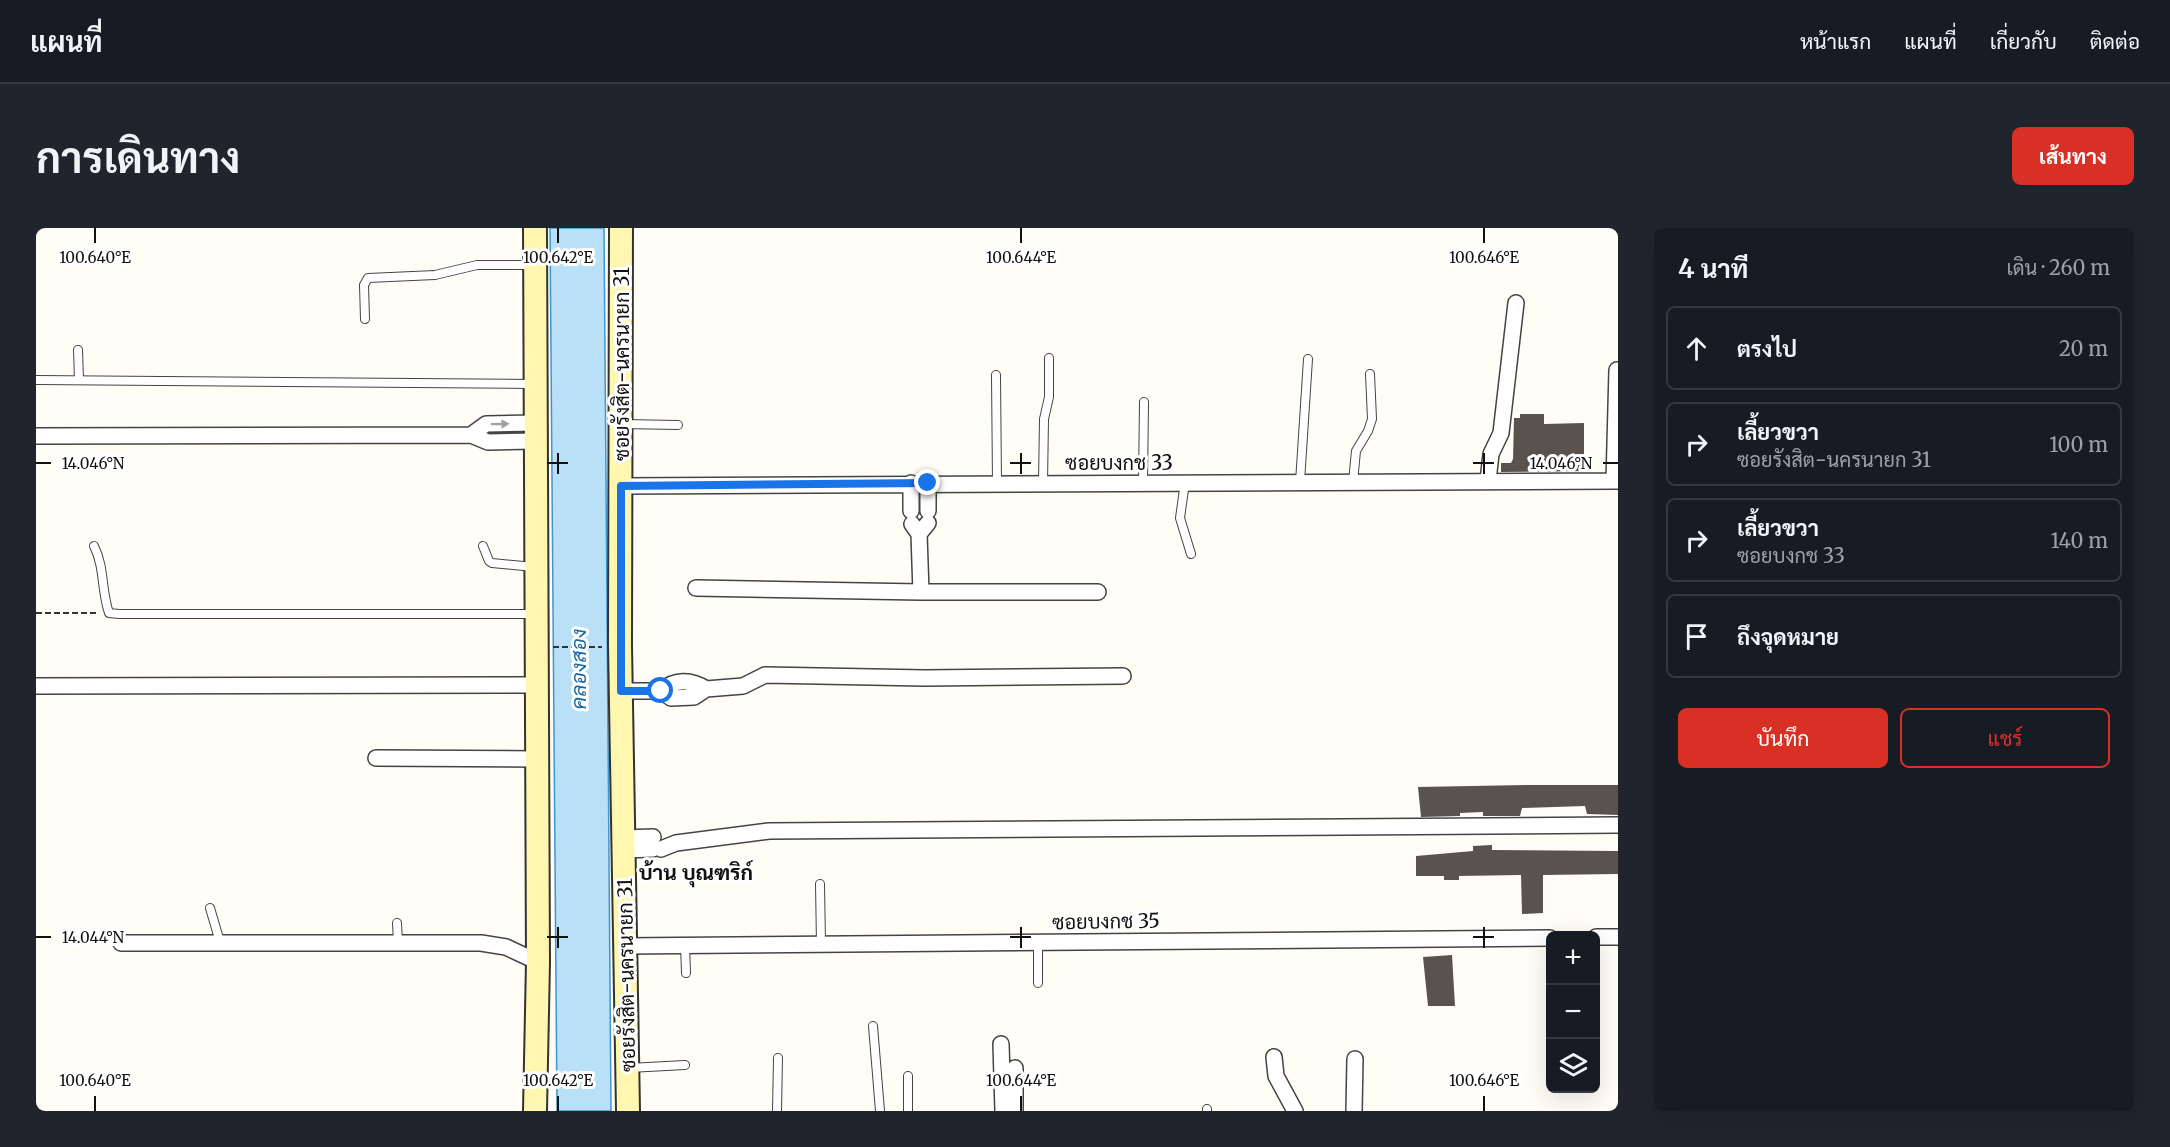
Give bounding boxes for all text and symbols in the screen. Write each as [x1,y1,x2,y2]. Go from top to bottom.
text: แผนที่ [30,24,103,60]
text: หน้าแรก [1800,28,1871,55]
text: แผนที่ [1904,28,1957,55]
text: เกี่ยวกับ [1990,28,2057,55]
text: ติดต่อ [2090,28,2140,55]
button: เส้นทาง [2012,127,2134,185]
text: การเดินทาง [36,132,240,184]
text: 100.640°E [59,248,131,267]
text: 100.642°E [523,248,594,267]
text: 100.644°E [986,248,1056,267]
text: 100.646°E [1449,248,1520,267]
text: 4 นาที [1678,252,1748,285]
text: เดิน · 260 m [2007,255,2110,280]
street label: ซอยรังสิต-นครนายก 31 [609,267,634,461]
icon: ahead [1680,332,1713,365]
text: ตรงไป [1737,335,1797,363]
text: 20 m [2059,336,2108,361]
text: เลี้ยวขวา [1737,418,1819,446]
one-way arrow [491,419,510,429]
icon: right [1680,428,1713,461]
text: 100 m [2049,432,2108,457]
text: ซอยรังสิต-นครนายก 31 [1737,447,1931,472]
street label: ซอยบงกช 33 [1065,450,1173,475]
text: 14.046°N [62,454,125,473]
text: 14.046°N [1530,454,1593,473]
route end [914,469,940,495]
text: เลี้ยวขวา [1737,514,1819,542]
icon: right [1680,524,1713,557]
text: 140 m [2051,528,2108,553]
text: ซอยบงกช 33 [1737,543,1845,568]
icon: arrive [1680,620,1713,653]
text: ถึงจุดหมาย [1737,623,1839,651]
water label: คลองสอง [565,629,592,709]
route start [647,677,673,703]
button: บันทึก [1678,708,1888,768]
button: แชร์ [1900,708,2110,768]
district label: บ้าน บุณฑริก์ [639,859,754,888]
street label: ซอยรังสิต-นครนายก 31 [612,878,640,1072]
street label: ซอยบงกช 35 [1052,908,1160,934]
text: 14.044°N [62,928,125,947]
map controls [1546,931,1600,1093]
button: + [1546,931,1600,985]
button: − [1546,985,1600,1039]
button: layers [1546,1039,1600,1093]
text: 100.640°E [59,1071,131,1090]
text: 100.642°E [523,1071,594,1090]
text: 100.644°E [986,1071,1056,1090]
text: 100.646°E [1449,1071,1520,1090]

